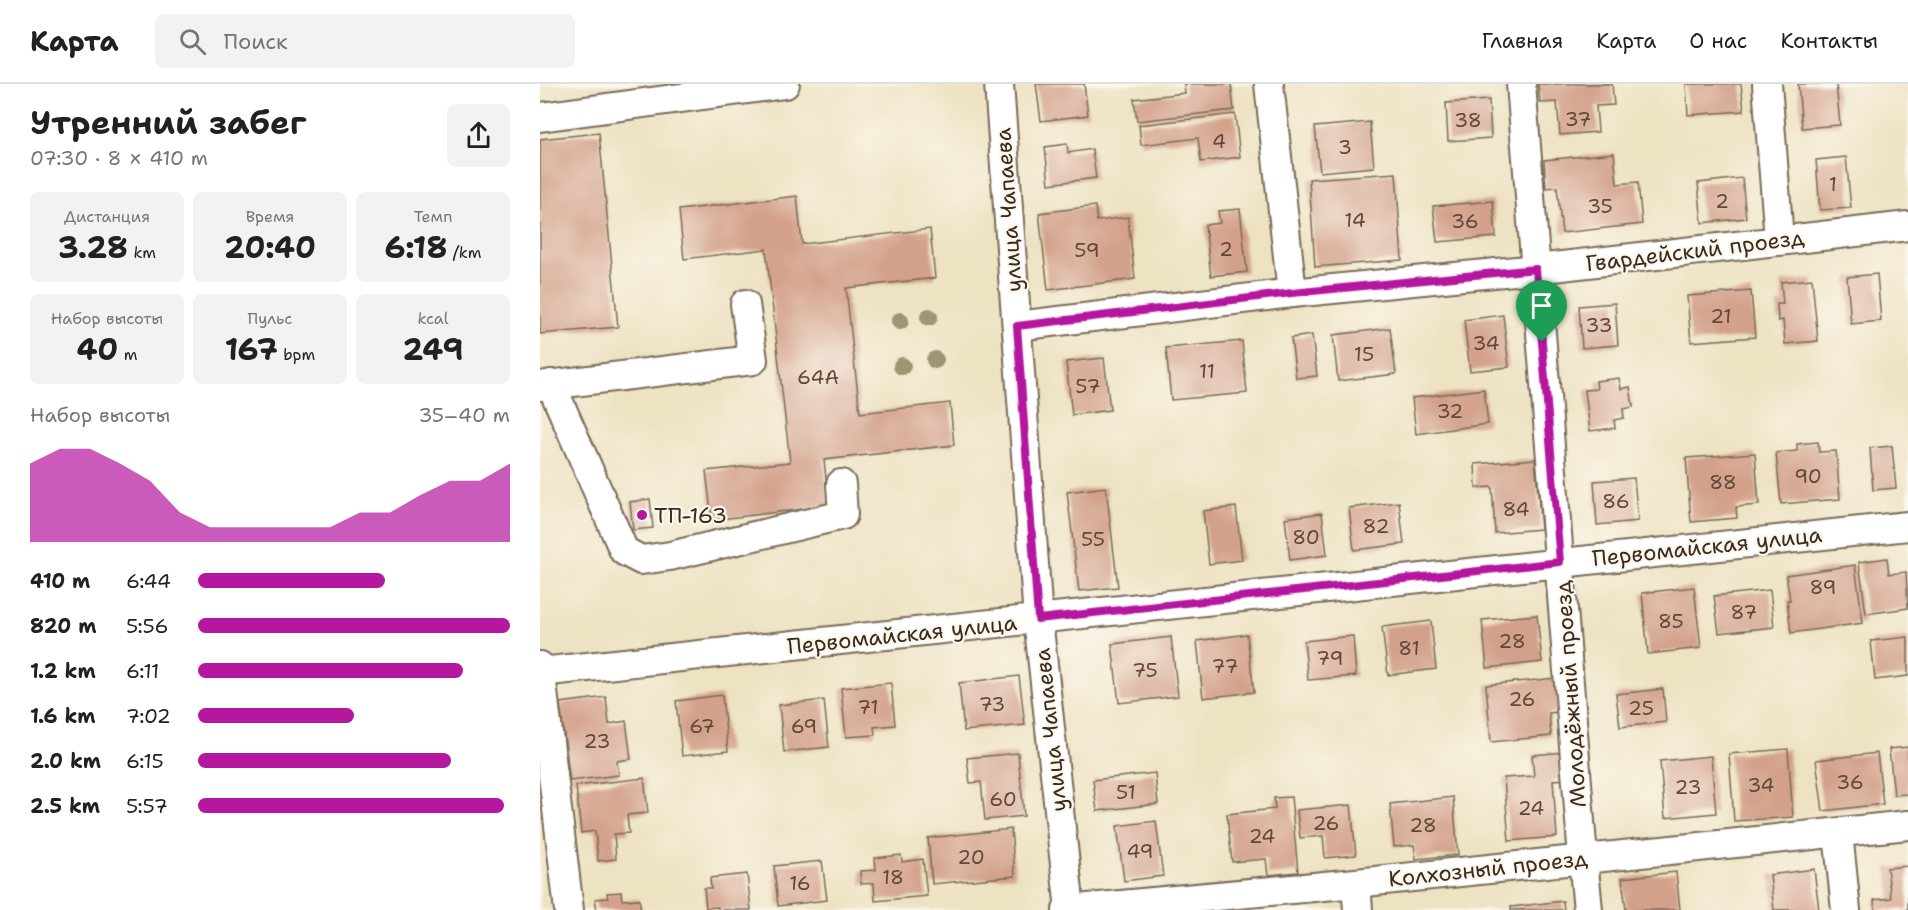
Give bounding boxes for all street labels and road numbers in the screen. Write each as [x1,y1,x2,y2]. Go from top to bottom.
street label: улица Чапаева [988,127,1029,293]
street label: Гвардейский проезд [1584,223,1806,278]
street label: Первомайская улица [1591,520,1824,573]
street label: Молодёжный проезд [1548,579,1593,809]
street label: Первомайская улица [786,608,1019,661]
street label: улица Чапаева [1027,646,1074,813]
street label: Колхозный проезд [1387,844,1589,893]

